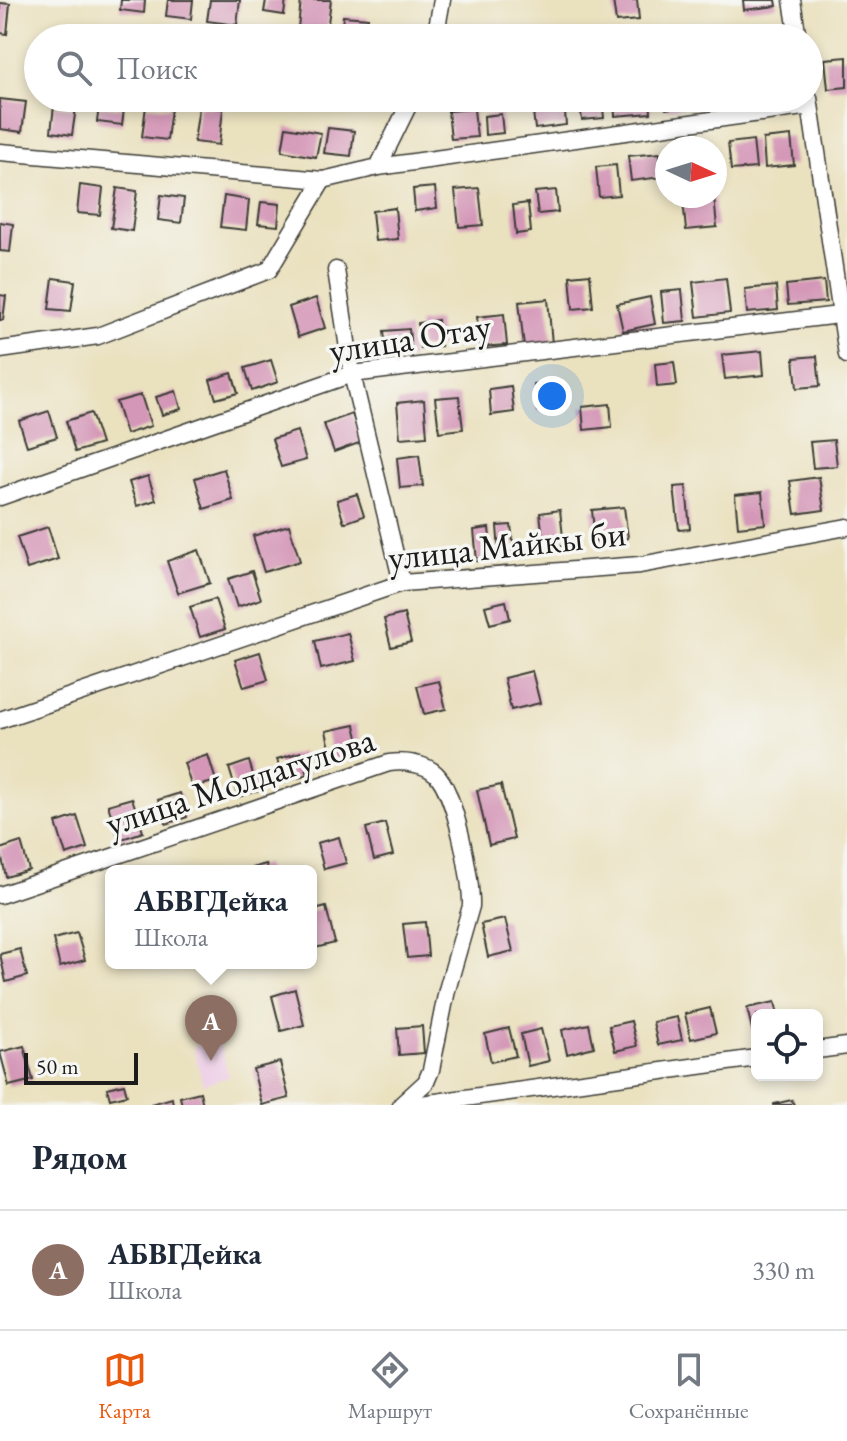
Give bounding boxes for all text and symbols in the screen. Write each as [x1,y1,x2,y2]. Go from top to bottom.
search box [24,24,823,112]
icon: search [52,46,96,90]
text: Поиск [116,49,198,88]
north arrow [655,136,727,208]
street label: улица Отау [326,302,495,374]
your location [532,376,572,416]
street label: улица Майкы би [386,509,628,581]
street label: улица Молдагулова [99,715,381,847]
popup [105,865,317,969]
text: АБВГДейка [134,881,288,920]
text: Школа [134,920,208,954]
pin: A [185,995,237,1061]
map controls [751,1009,823,1081]
button: locate [751,1009,823,1081]
scale bar [24,1049,138,1085]
text: 50 m [36,1052,79,1081]
text: Рядом [32,1135,127,1179]
text: АБВГДейка [108,1234,262,1273]
text: A [49,1253,67,1287]
text: 330 m [752,1253,815,1287]
text: Школа [108,1273,182,1307]
tab: Карта [98,1348,151,1425]
tab: Маршрут [348,1348,432,1425]
tab: Сохранённые [629,1348,749,1425]

